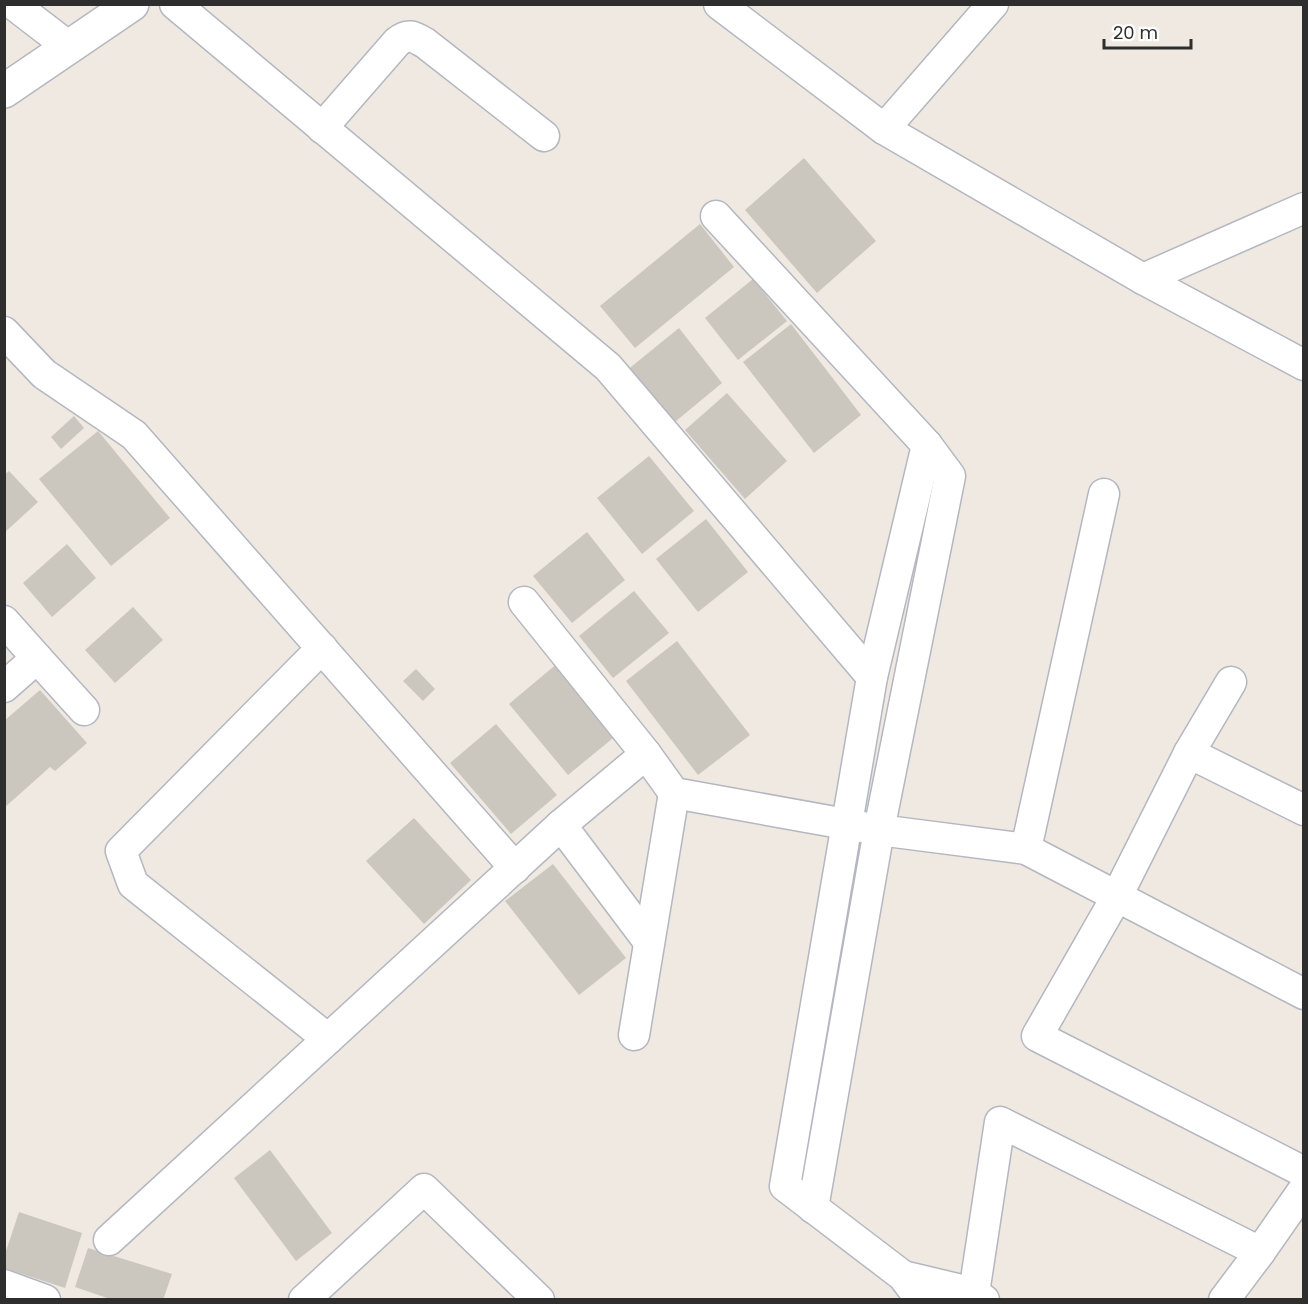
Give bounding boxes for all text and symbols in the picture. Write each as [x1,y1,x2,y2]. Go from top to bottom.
scale bar [1104,12,1191,50]
text: 20 m [1113,20,1158,45]

